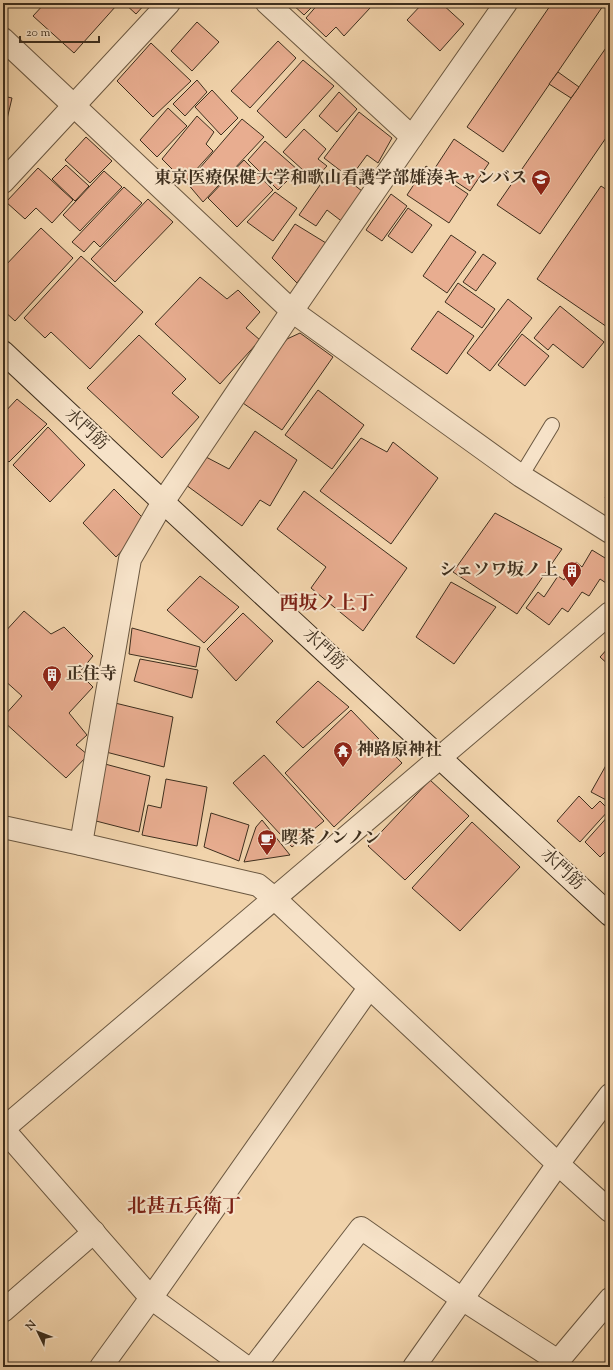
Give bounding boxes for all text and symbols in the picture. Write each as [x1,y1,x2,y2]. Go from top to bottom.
scale bar [20,18,99,44]
text: 20 m [26,24,51,42]
place label: 東京医療保健大学和歌山看護学部雄湊キャンバス [154,167,527,191]
school or university icon: 東京医療保健大学和歌山看護学部雄湊キャンバス [530,168,552,196]
street label: 水門筋 [59,404,113,456]
place label: シェソワ坂ノ上 [439,559,558,583]
building icon: シェソワ坂ノ上 [561,560,583,588]
district label: 西坂ノ上丁 [279,591,375,618]
street label: 水門筋 [297,624,351,676]
place label: 正住寺 [66,663,117,687]
building icon: 正住寺 [41,664,63,692]
place label: 神路原神社 [357,739,442,763]
temple icon: 神路原神社 [332,740,354,768]
place label: 喫茶ノンノン [281,827,381,851]
cafe icon: 喫茶ノンノン [256,828,278,856]
street label: 水門筋 [535,844,589,896]
district label: 北甚五兵衛丁 [127,1194,241,1221]
north arrow [18,1312,58,1352]
text: N [22,1317,40,1335]

